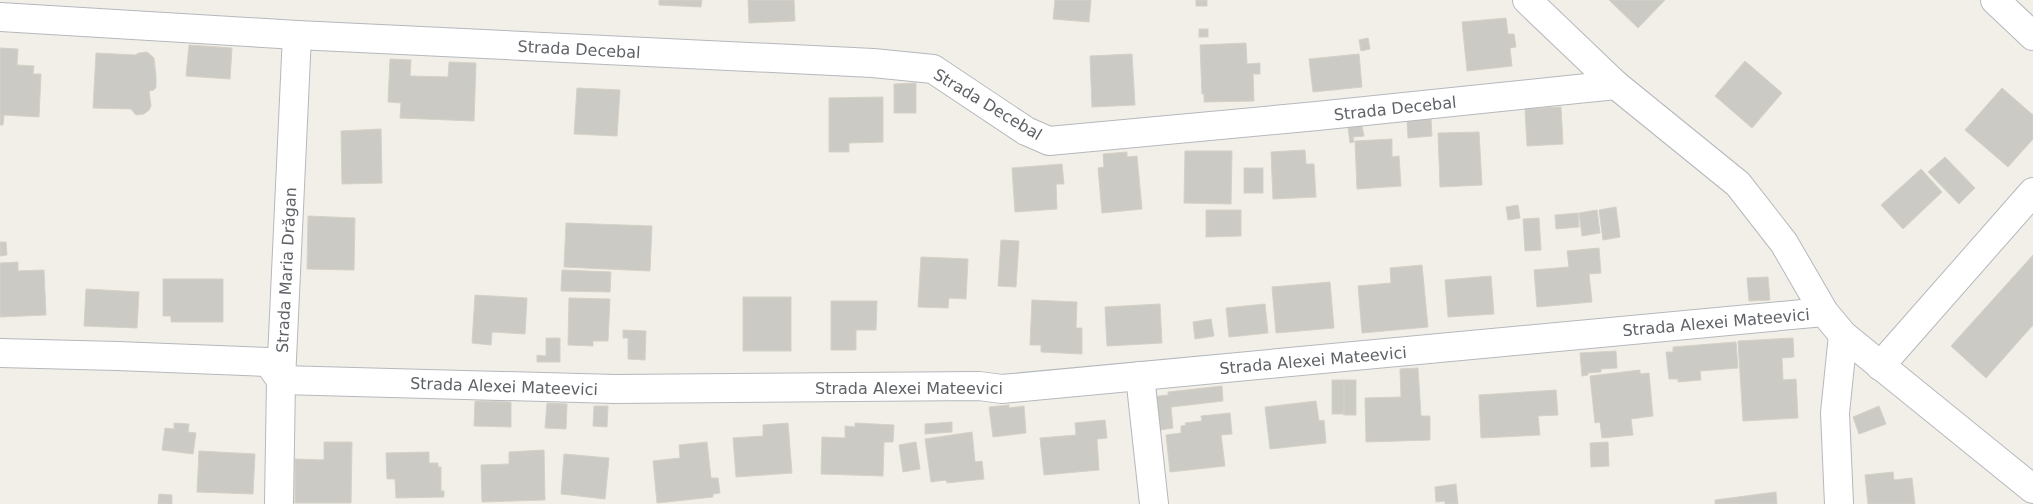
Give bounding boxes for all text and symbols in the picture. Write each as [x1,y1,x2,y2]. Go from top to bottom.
street label: Strada Decebal [517,37,641,62]
street label: Strada Decebal [930,65,1045,144]
street label: Strada Decebal [1333,93,1457,124]
street label: Strada Maria Drăgan [273,187,300,354]
street label: Strada Alexei Mateevici [1622,305,1810,340]
street label: Strada Alexei Mateevici [1219,343,1407,378]
street label: Strada Alexei Mateevici [410,374,598,399]
street label: Strada Alexei Mateevici [815,379,1003,398]

